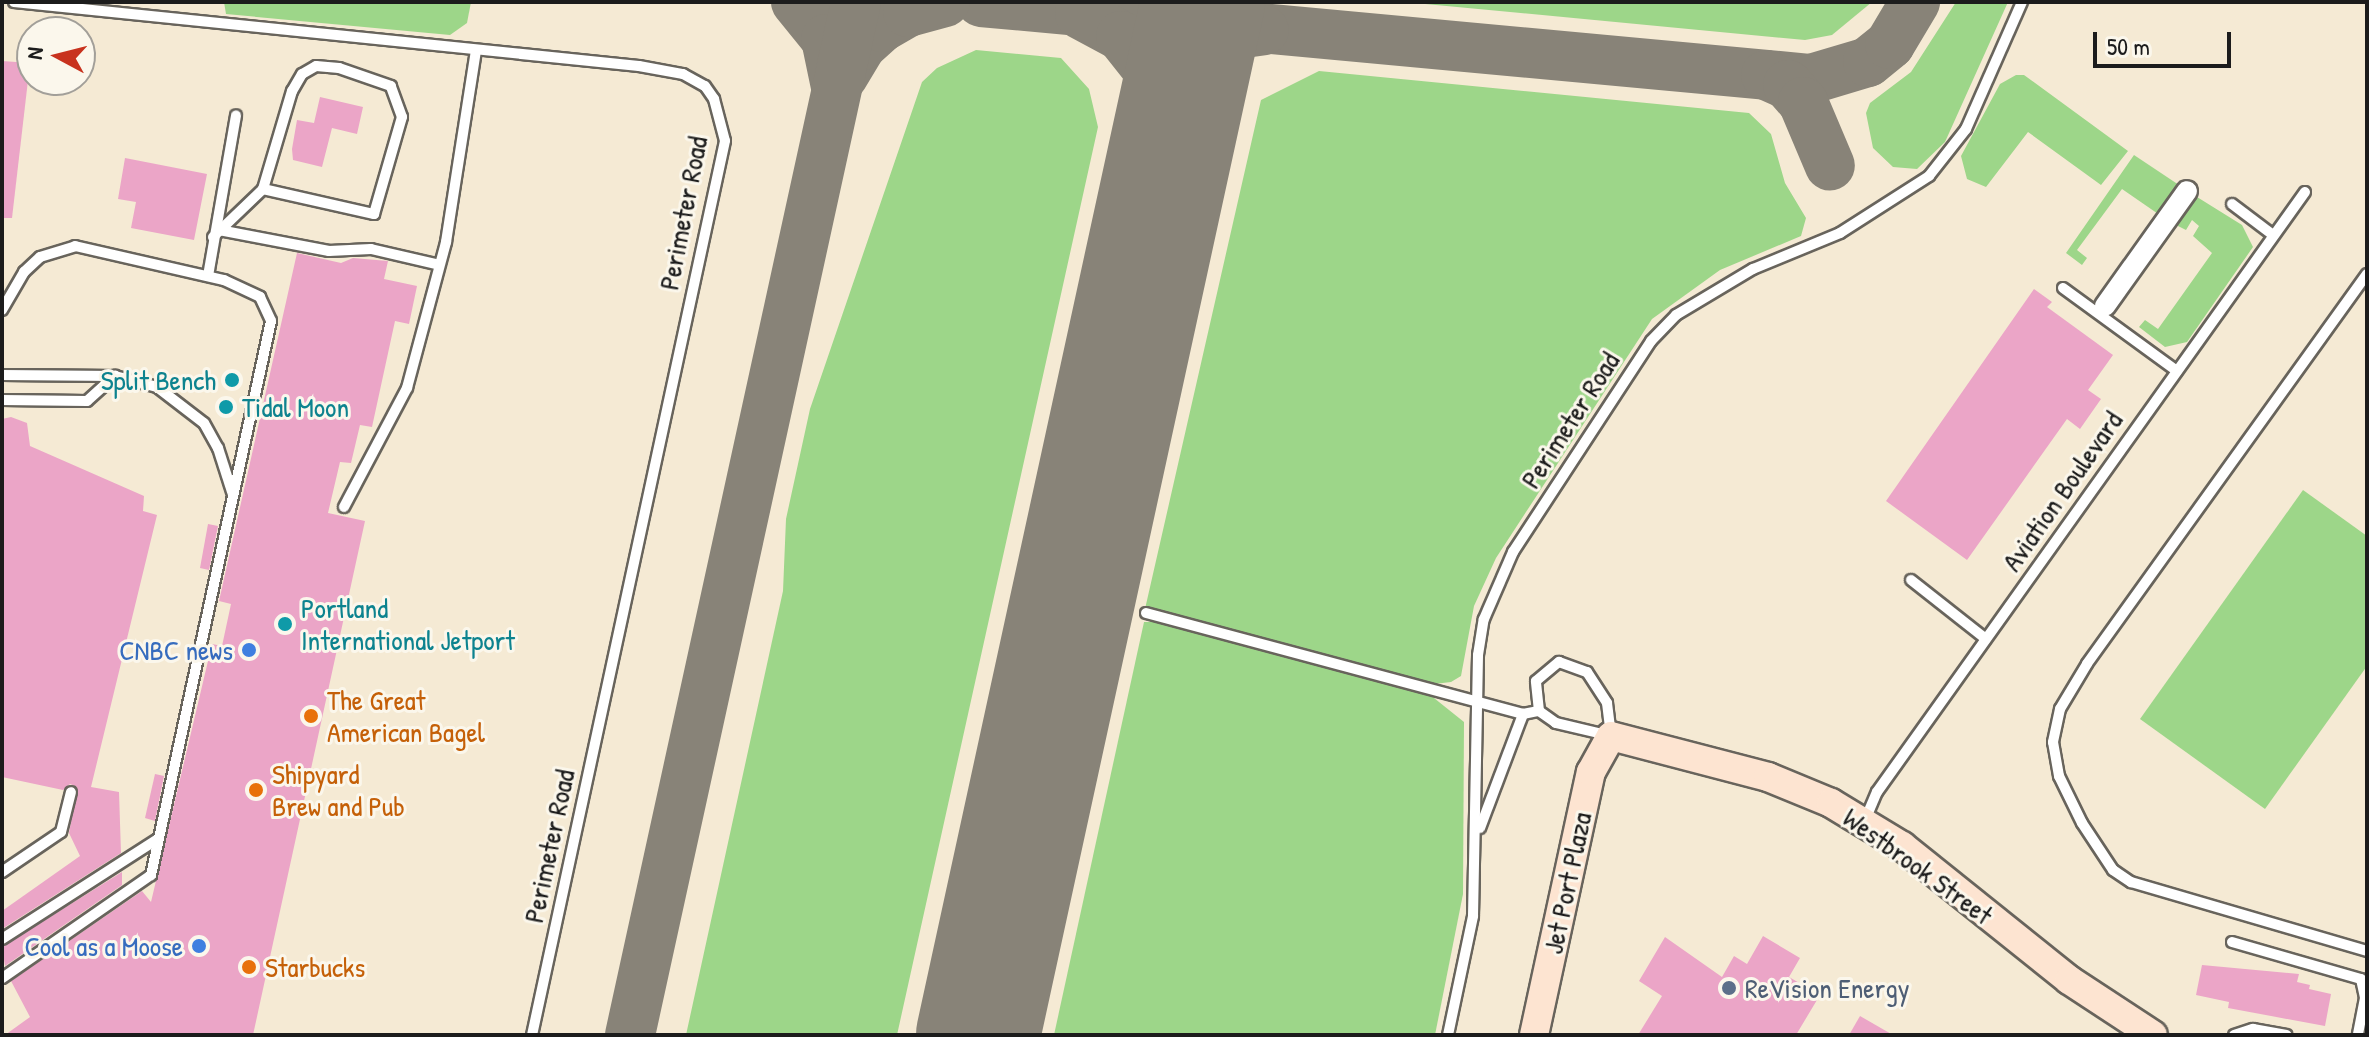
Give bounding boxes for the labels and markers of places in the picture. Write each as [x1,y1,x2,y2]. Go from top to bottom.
place label: Split Bench [101,363,216,397]
marker: Split Bench [223,371,241,389]
place label: Tidal Moon [242,390,349,424]
marker: Tidal Moon [217,398,235,416]
place label: Portland International Jetport [301,591,515,657]
marker: Portland International Jetport [276,615,294,633]
place label: CNBC news [119,633,233,667]
marker: CNBC news [240,641,258,659]
place label: The Great American Bagel [327,683,485,749]
marker: The Great American Bagel [302,707,320,725]
place label: Shipyard Brew and Pub [272,757,405,823]
marker: Shipyard Brew and Pub [247,781,265,799]
place label: Cool as a Moose [24,929,183,963]
marker: Cool as a Moose [190,937,208,955]
place label: Starbucks [265,950,365,984]
marker: Starbucks [240,958,258,976]
place label: ReVision Energy [1745,971,1910,1005]
marker: ReVision Energy [1720,979,1738,997]

